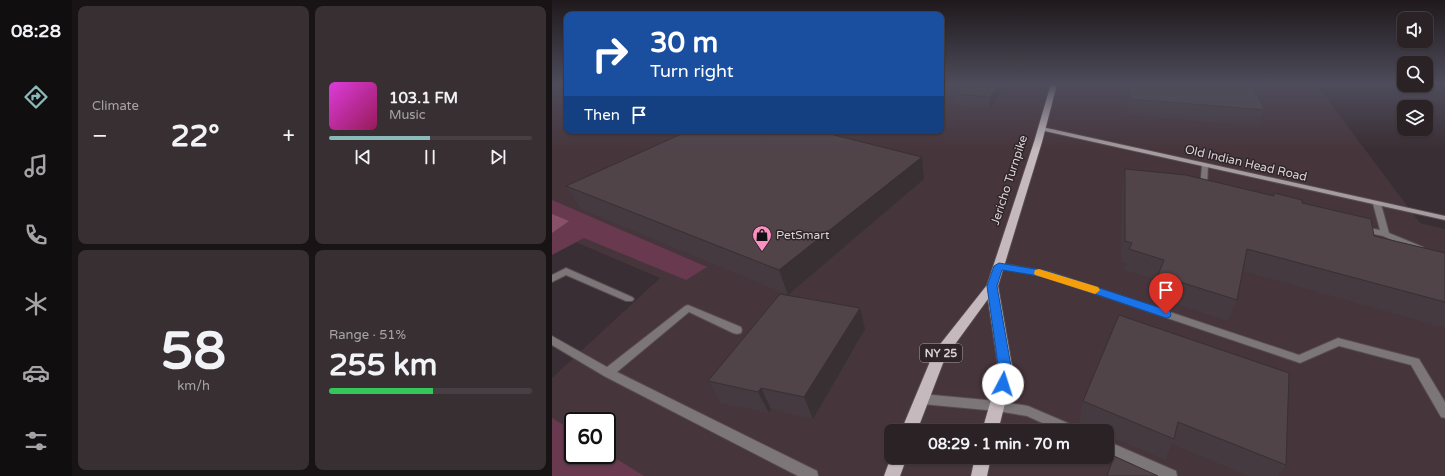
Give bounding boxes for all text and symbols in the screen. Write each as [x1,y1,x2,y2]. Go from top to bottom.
map controls [1397,12,1433,136]
button: sound [1397,12,1433,48]
text: 08:28 [11,20,61,42]
text: 30 m [650,26,718,60]
icon: right [584,28,636,80]
button: search [1397,56,1433,92]
text: Turn right [650,60,734,82]
icon: directions [22,83,50,111]
text: 103.1 FM [389,89,458,107]
text: Climate [92,98,139,114]
button: layers [1397,100,1433,136]
icon: arrive [628,104,650,126]
text: Then [584,106,620,124]
text: Music [389,107,426,123]
text: 22° [171,118,220,155]
text: − [92,123,108,149]
text: + [283,123,295,149]
street label: Jericho Turnpike [988,133,1030,227]
street label: Old Indian Head Road [1184,142,1308,184]
icon: previous [352,146,374,168]
icon: pause [419,146,441,168]
icon: next [487,146,509,168]
icon: music [22,152,50,180]
icon: phone [22,221,50,249]
shop icon: PetSmart [751,224,773,252]
place label: PetSmart [776,228,830,242]
pin [1149,273,1183,314]
icon: arrive [1155,279,1177,301]
icon: climate [22,290,50,318]
text: 58 [161,320,226,383]
text: Range · 51% [329,327,406,343]
road number: NY 25 [920,344,962,362]
text: 255 km [329,347,437,384]
icon: car [22,359,50,387]
position arrow [982,363,1024,405]
text: km/h [177,378,210,394]
speed limit sign: 60 [564,412,616,464]
icon: filters [22,427,50,455]
text: 08:29 · 1 min · 70 m [928,435,1070,453]

